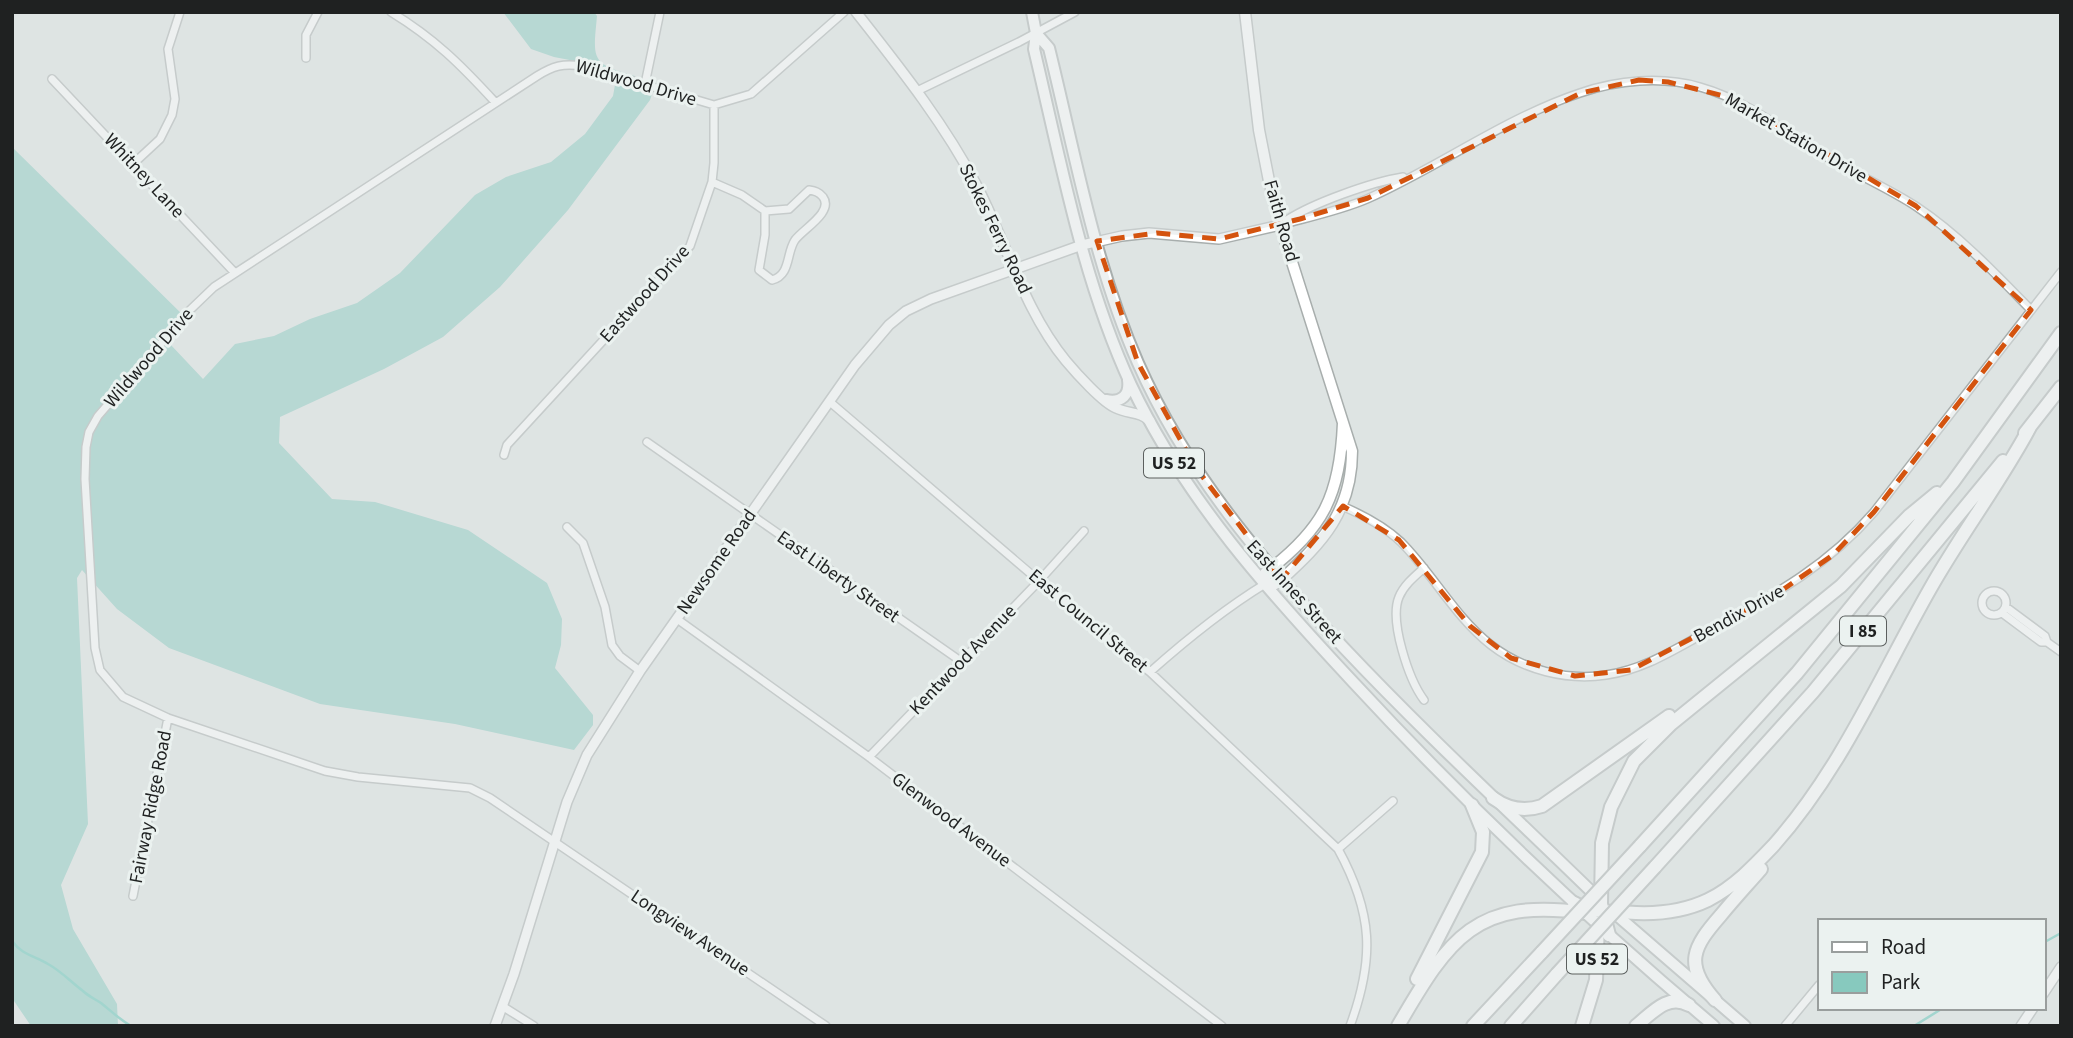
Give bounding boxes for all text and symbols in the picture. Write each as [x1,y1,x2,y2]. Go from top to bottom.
street label: Wildwood Drive [572,53,700,113]
street label: Market Station Drive [1720,86,1872,190]
street label: Whitney Lane [97,127,191,225]
street label: Stokes Ferry Road [952,159,1038,299]
street label: Faith Road [1256,177,1306,265]
street label: Eastwood Drive [594,239,696,349]
street label: Wildwood Drive [98,302,200,414]
road number: US 52 [1144,448,1204,477]
street label: Newsome Road [671,504,763,620]
street label: East Liberty Street [771,524,905,630]
street label: East Innes Street [1240,534,1349,650]
street label: East Council Street [1022,563,1154,680]
street label: Bendix Drive [1689,578,1789,650]
street label: Kentwood Avenue [903,599,1023,721]
road number: I 85 [1840,616,1886,646]
street label: Fairway Ridge Road [123,728,179,886]
street label: Glenwood Avenue [886,766,1016,874]
street label: Longview Avenue [625,883,755,983]
legend [1818,919,2045,1010]
text: Road [1881,932,1926,962]
road number: US 52 [1567,944,1627,974]
text: Park [1881,967,1921,997]

